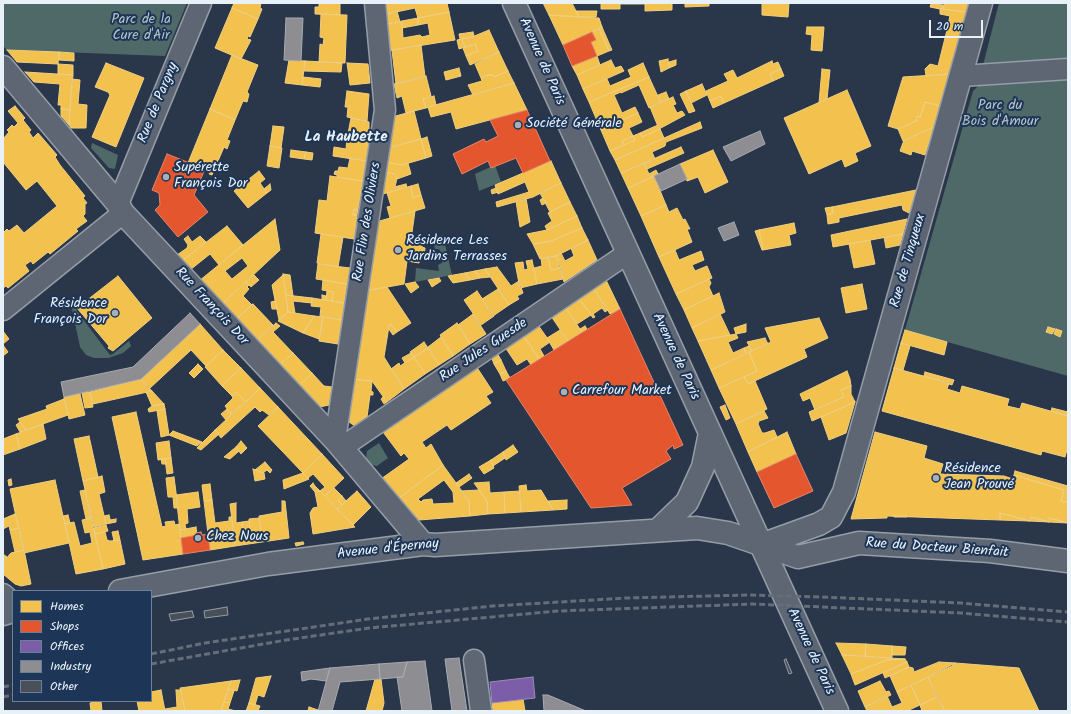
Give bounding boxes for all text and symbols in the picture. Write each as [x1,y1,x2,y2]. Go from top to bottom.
scale bar [931,12,985,38]
park label: Parc de la Cure d'Air [111,13,171,46]
street label: Avenue de Paris [514,16,568,108]
text: 20 m [936,17,963,36]
street label: Rue de Pargny [135,60,183,146]
park label: Parc du Bois d'Amour [962,99,1038,132]
place label: Société Générale [526,117,622,133]
marker: Société Générale [513,120,523,130]
district label: La Haubette [305,129,387,147]
place label: Supérette François Dor [174,161,247,194]
street label: Rue Flin des Oliviers [350,161,386,283]
marker: Supérette François Dor [161,172,171,182]
street label: Rue de Tinqueux [888,212,930,310]
place label: Résidence Les Jardins Terrasses [406,234,507,266]
marker: Résidence Les Jardins Terrasses [393,245,403,255]
street label: Rue François Dor [171,265,251,349]
place label: Résidence François Dor [34,297,107,330]
marker: Résidence François Dor [110,308,120,318]
street label: Avenue de Paris [648,311,702,403]
street label: Rue Jules Guesde [437,315,531,387]
place label: Carrefour Market [572,384,672,400]
marker: Carrefour Market [559,387,569,397]
place label: Résidence Jean Prouvé [944,462,1014,494]
marker: Résidence Jean Prouvé [931,473,941,483]
place label: Chez Nous [206,530,268,546]
marker: Chez Nous [193,533,203,543]
street label: Avenue d'Épernay [336,536,440,564]
street label: Rue du Docteur Bienfait [865,536,1009,562]
legend [12,590,152,702]
text: Homes [50,597,84,616]
street label: Avenue de Paris [783,606,837,698]
text: Shops [50,617,79,636]
text: Offices [50,637,84,656]
text: Industry [50,657,91,676]
text: Other [50,677,78,696]

